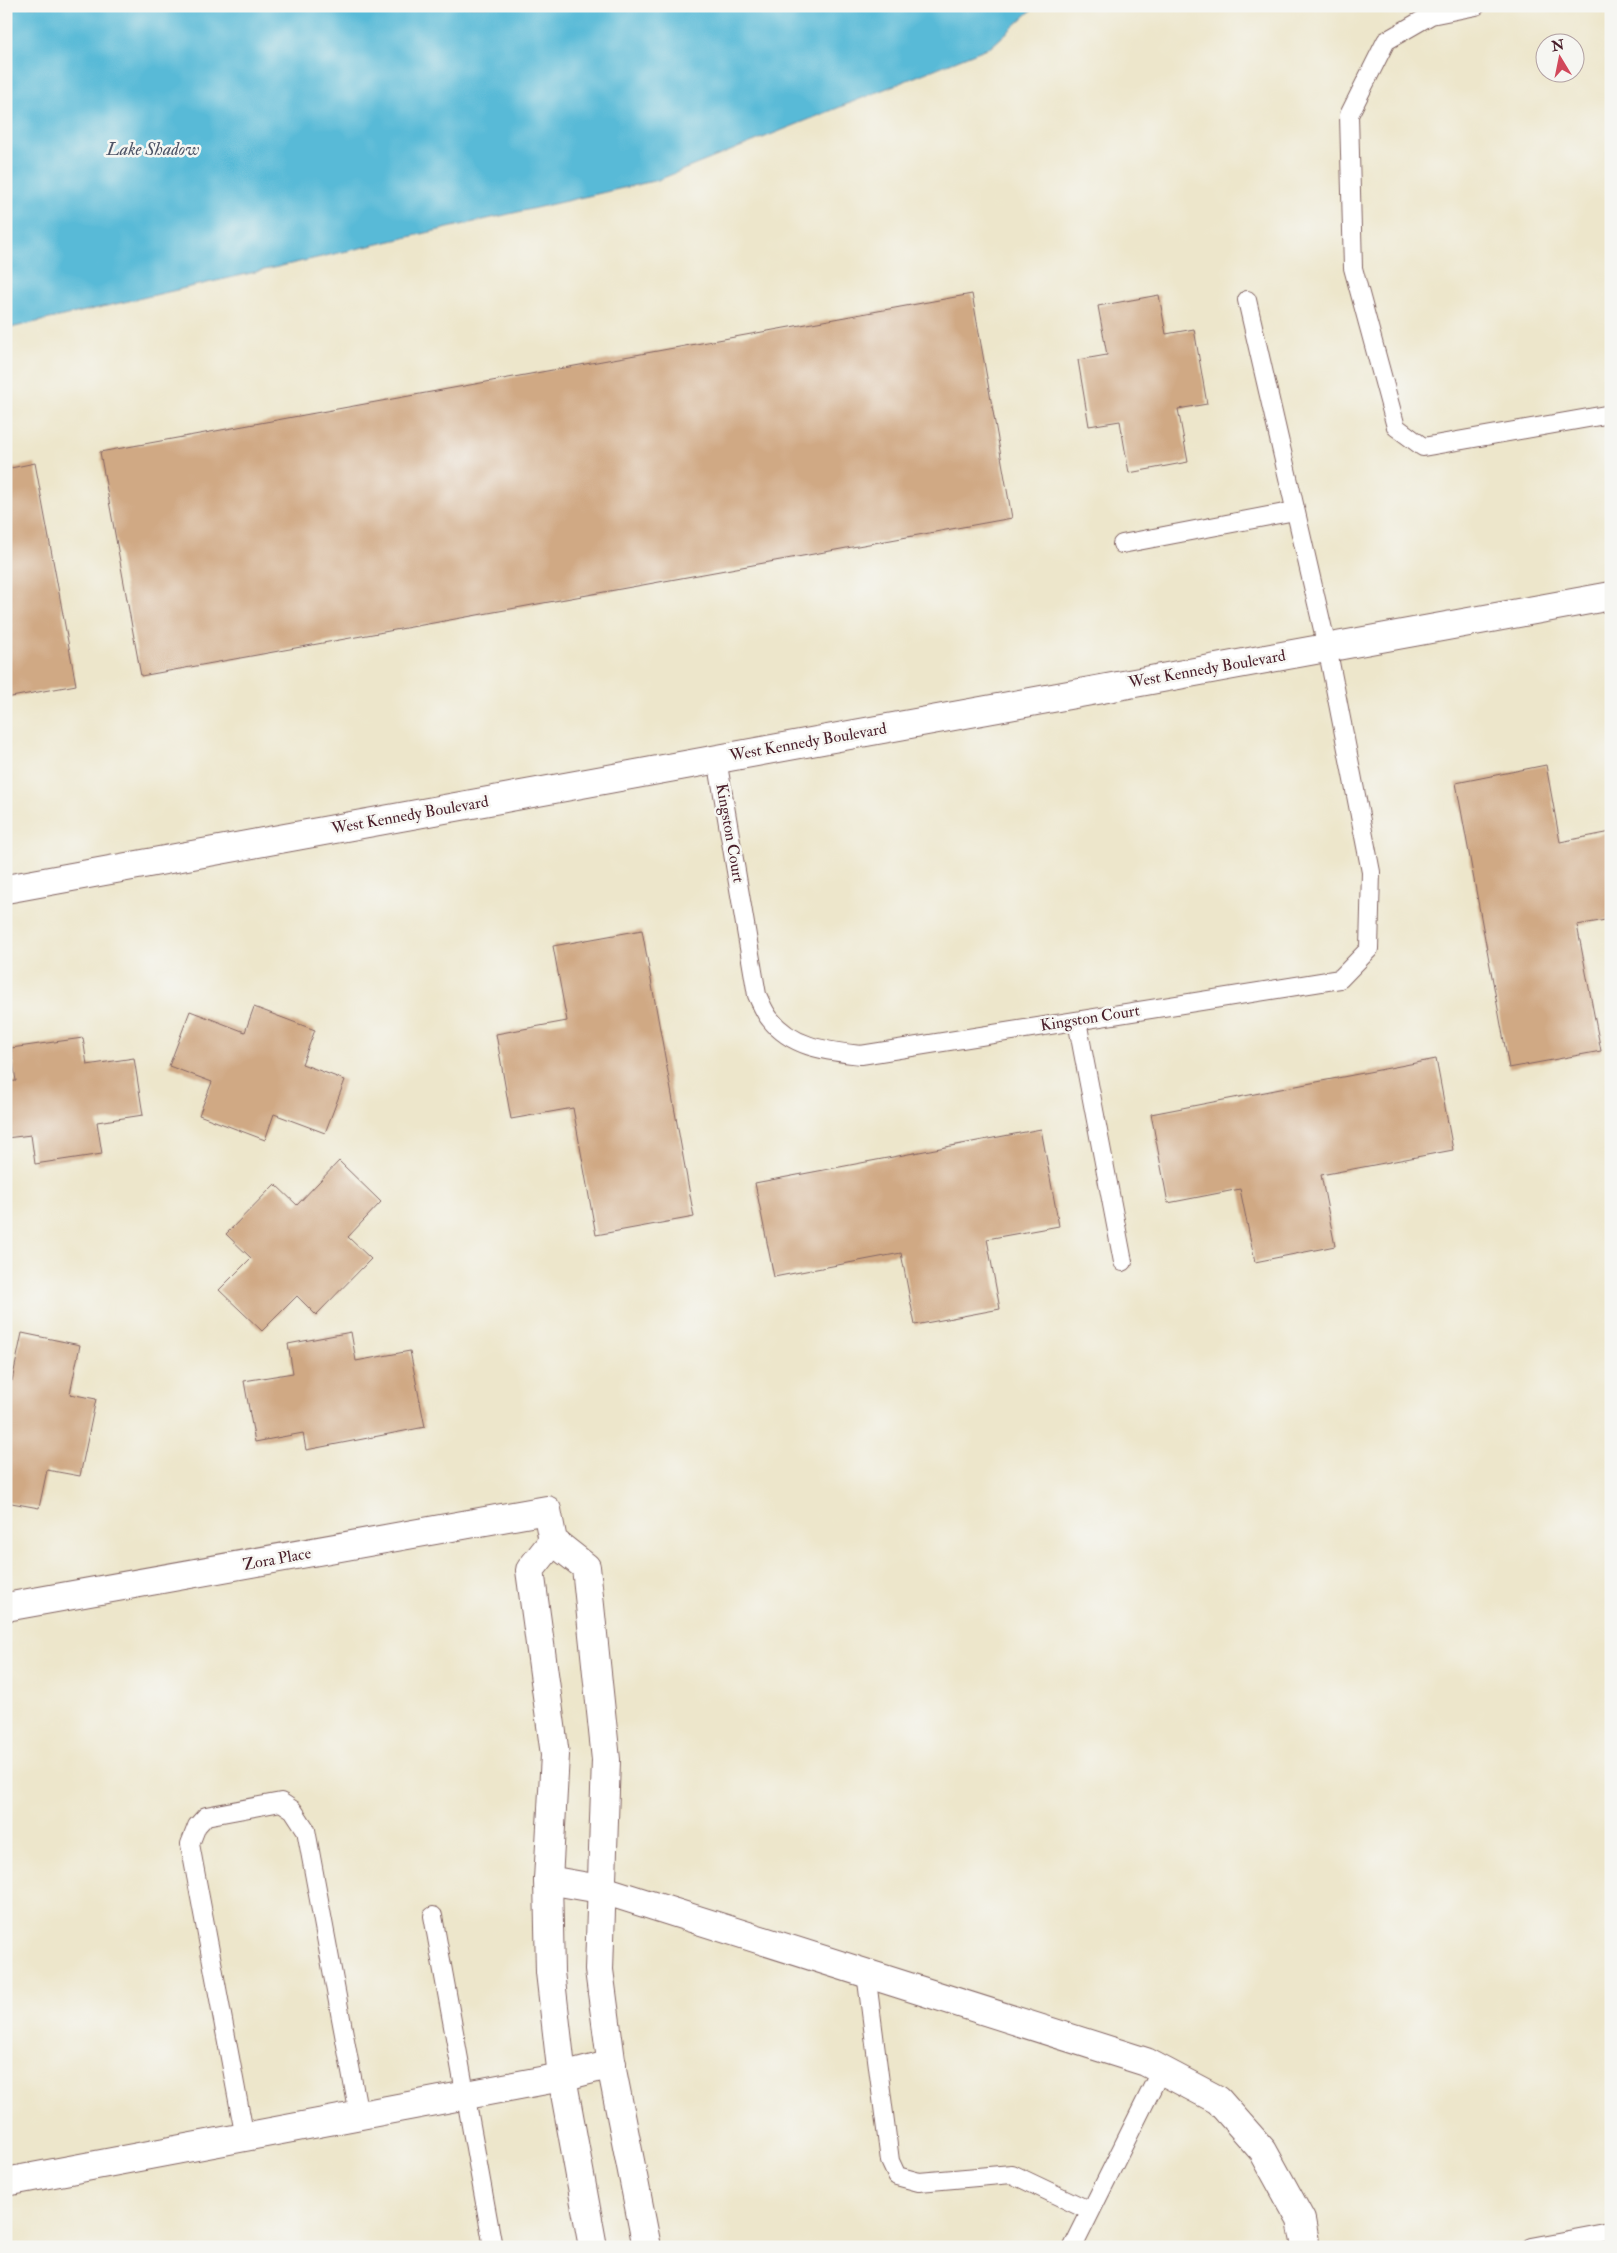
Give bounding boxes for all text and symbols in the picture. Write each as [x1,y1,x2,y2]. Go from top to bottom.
north arrow [1534,32,1584,82]
text: N [1549,36,1566,55]
water label: Lake Shadow [106,138,199,161]
street label: West Kennedy Boulevard [1126,645,1287,693]
street label: West Kennedy Boulevard [727,718,888,766]
street label: Kingston Court [711,782,749,884]
street label: West Kennedy Boulevard [329,791,490,839]
street label: Kingston Court [1039,1000,1141,1036]
street label: Zora Place [241,1543,313,1575]

